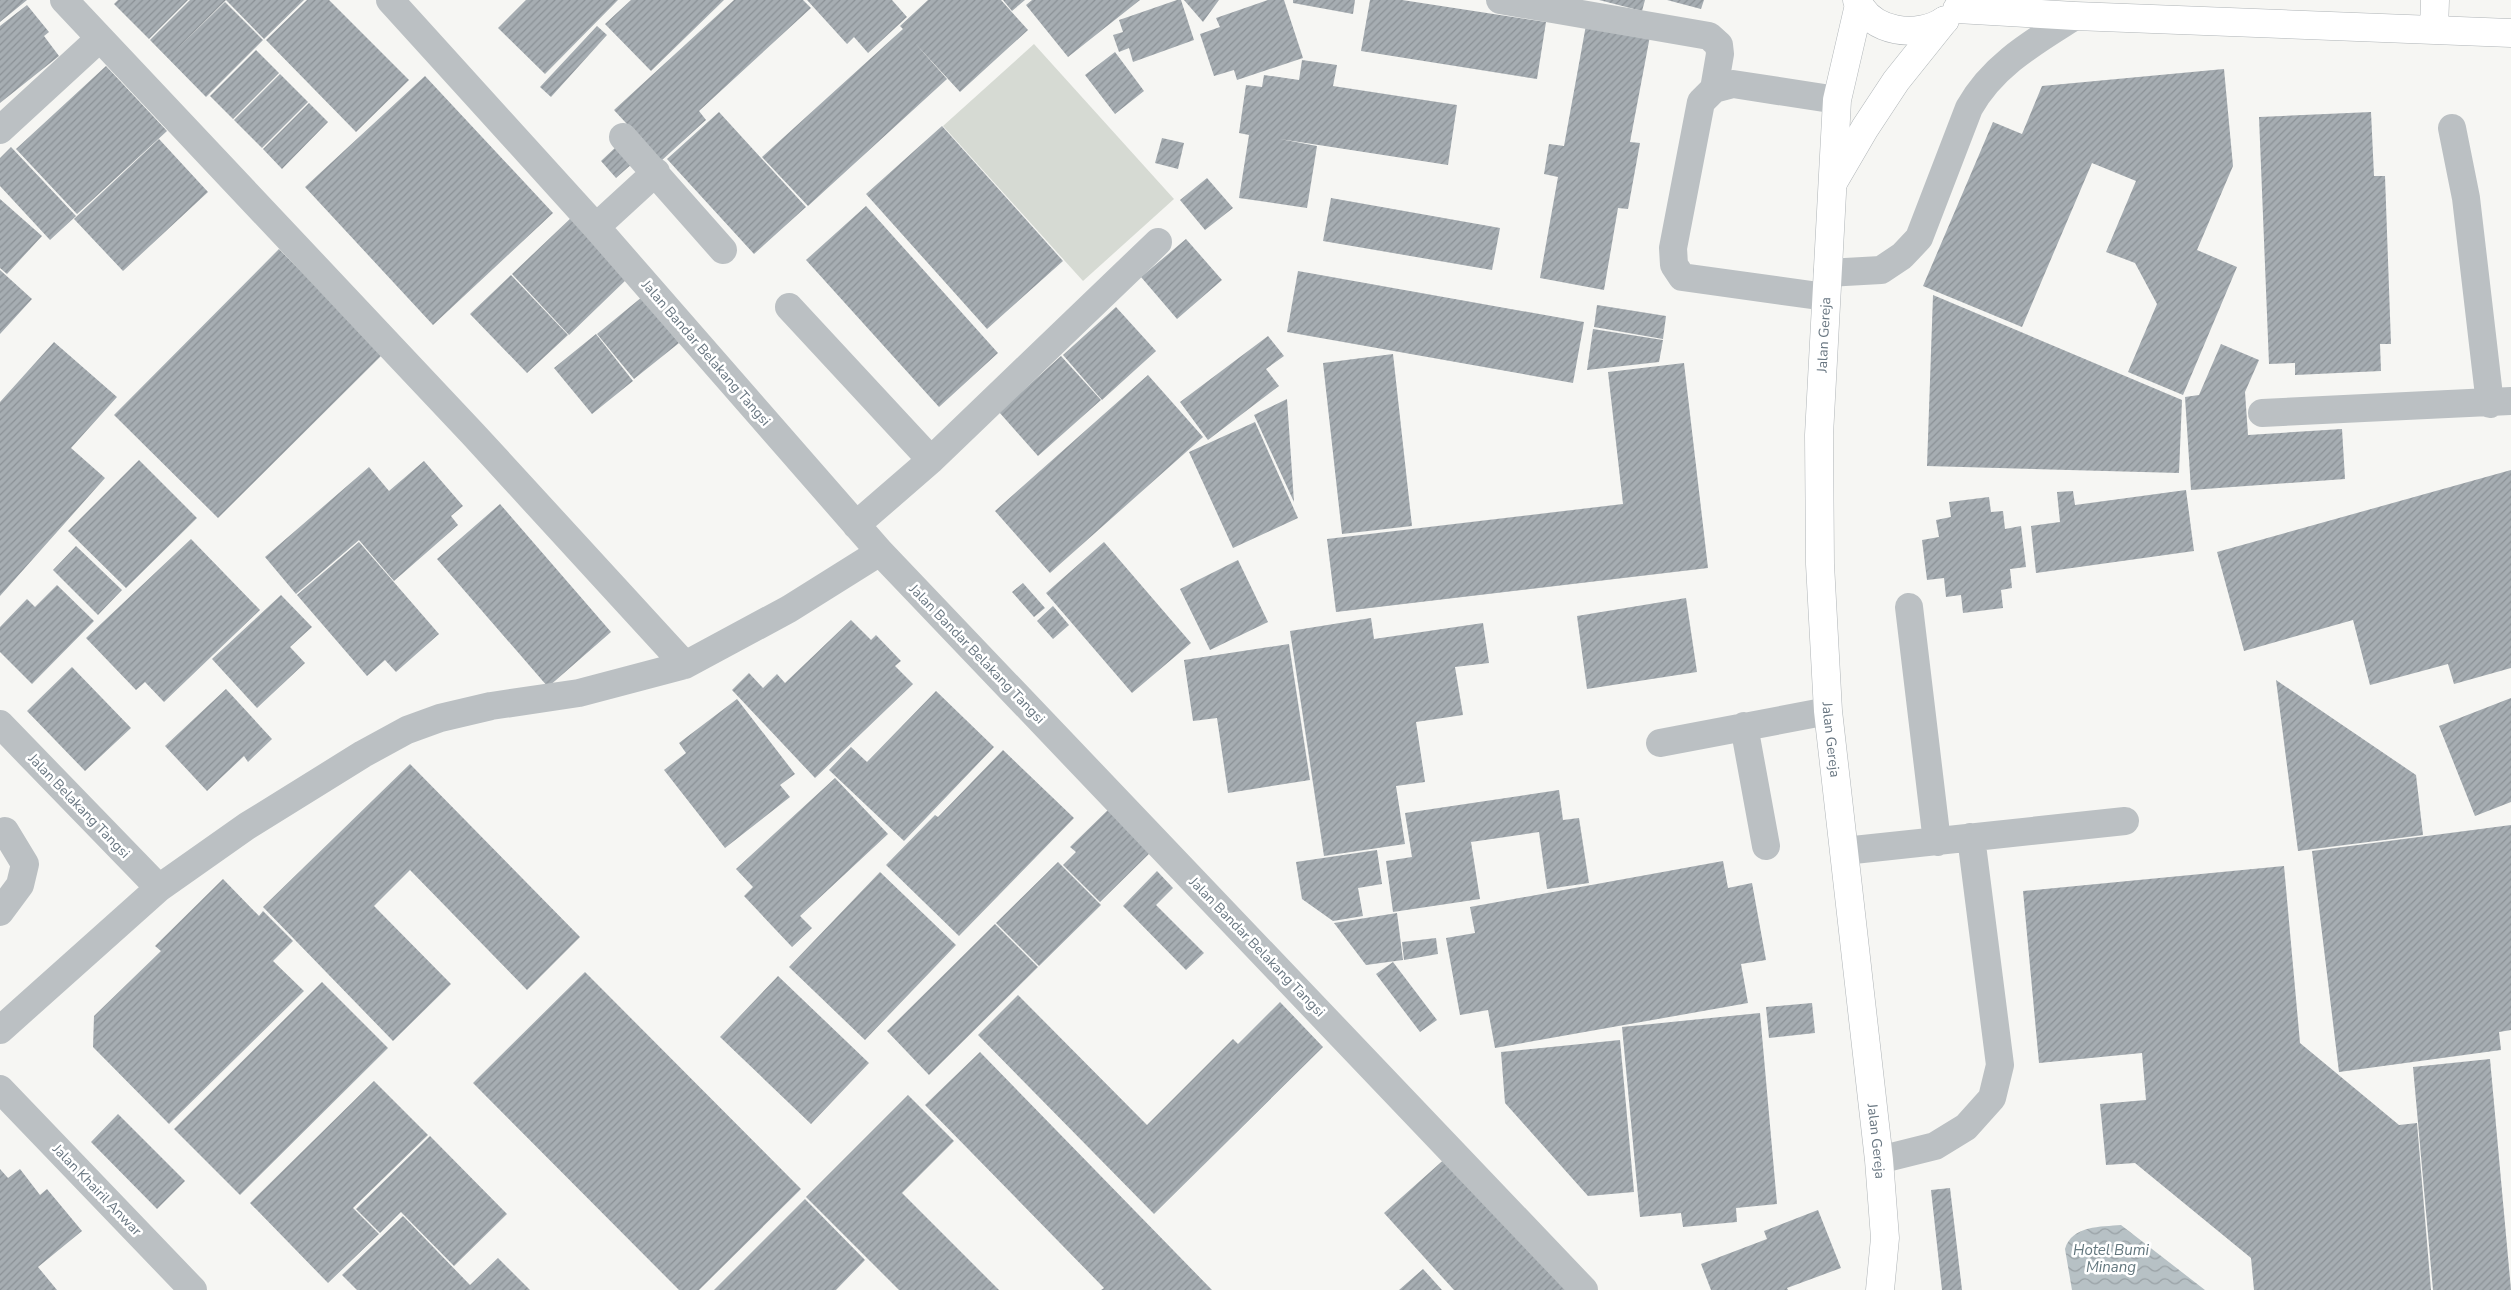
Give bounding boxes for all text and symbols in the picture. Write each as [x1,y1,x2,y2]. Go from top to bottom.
street label: Jalan Bandar Belakang Tangsi [637,275,775,430]
street label: Jalan Gereja [1812,297,1835,374]
street label: Jalan Bandar Belakang Tangsi [904,579,1049,728]
street label: Jalan Gereja [1818,700,1845,778]
street label: Jalan Belakang Tangsi [23,749,134,862]
street label: Jalan Bandar Belakang Tangsi [1184,872,1329,1021]
street label: Jalan Gereja [1863,1101,1890,1179]
street label: Jalan Khairil Anwar [48,1139,146,1240]
water label: Hotel Bumi Minang [2073,1240,2150,1277]

